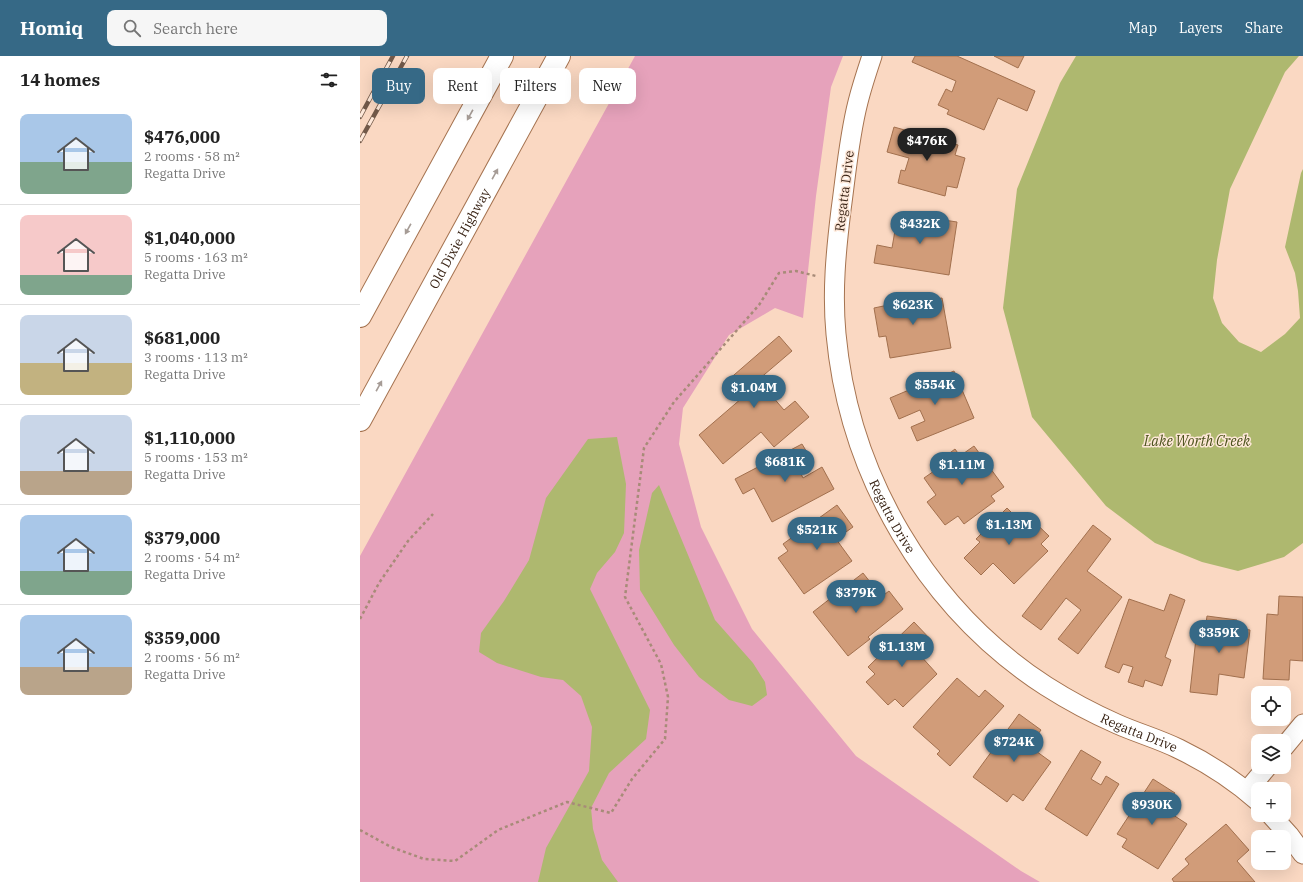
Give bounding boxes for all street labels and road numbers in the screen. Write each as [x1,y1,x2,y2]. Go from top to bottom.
street label: Regatta Drive [831,150,858,233]
street label: Old Dixie Highway [425,185,494,292]
street label: Regatta Drive [865,477,919,557]
street label: Regatta Drive [1098,710,1180,756]

